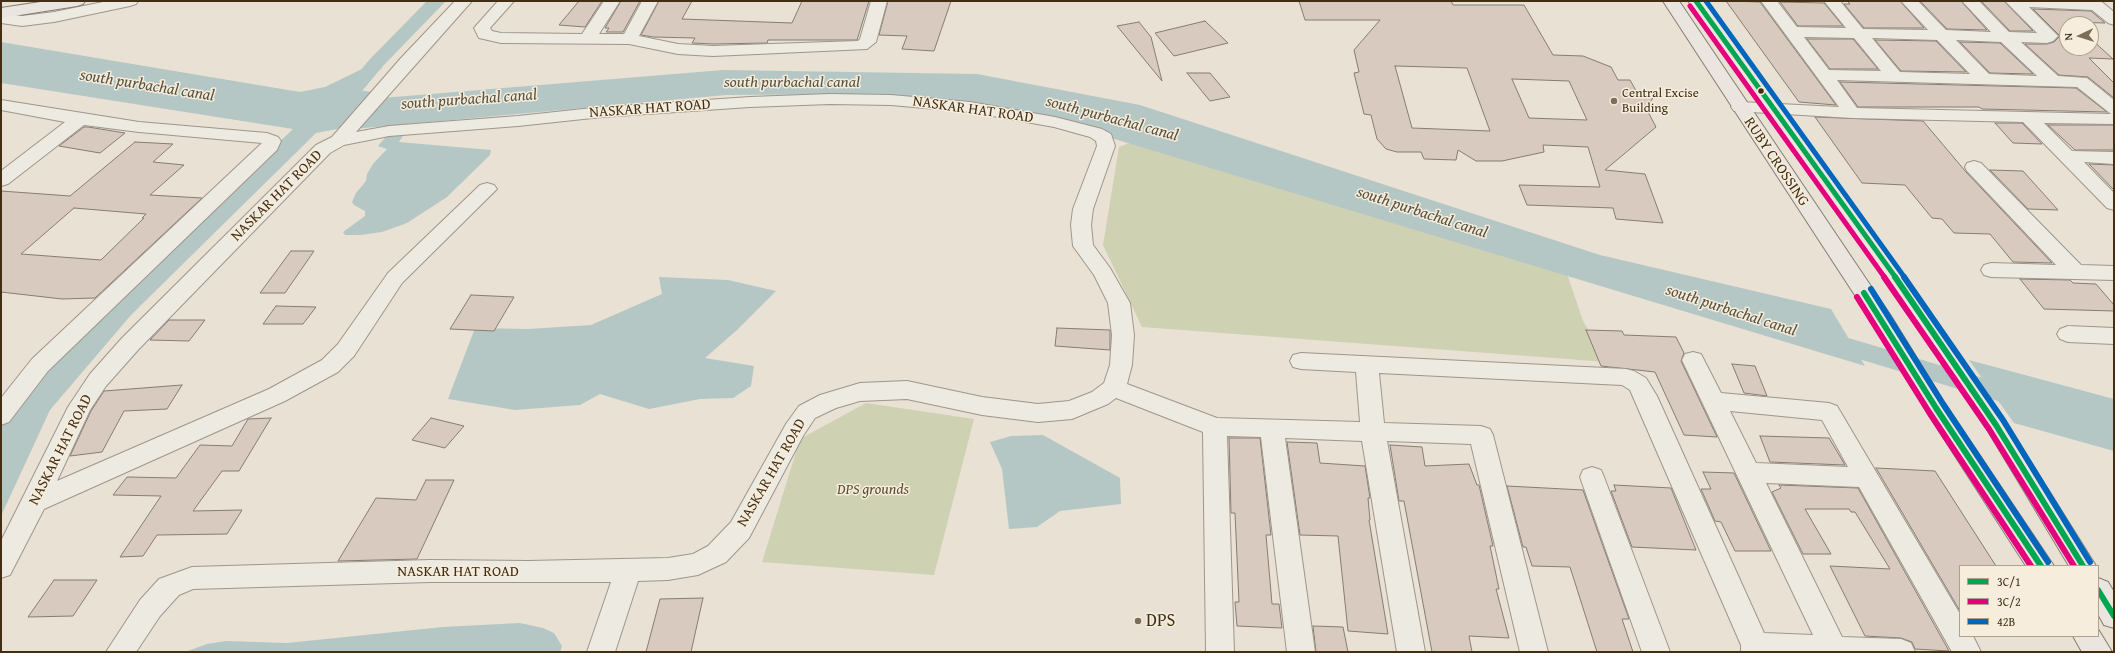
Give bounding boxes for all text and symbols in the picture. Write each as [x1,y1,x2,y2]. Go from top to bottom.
north arrow [2059,16,2099,56]
text: N [2060,33,2076,41]
water label: south purbachal canal [78,66,216,106]
water label: south purbachal canal [724,73,860,93]
water label: south purbachal canal [401,86,537,114]
place label: Central Excise Building [1622,86,1699,117]
unlabelled marker [1756,86,1766,96]
water label: south purbachal canal [1044,92,1180,146]
street label: NASKAR HAT ROAD [911,93,1035,127]
street label: NASKAR HAT ROAD [589,96,711,122]
marker: Central Excise Building [1609,96,1619,106]
street label: RUBY CROSSING [1740,114,1812,210]
street label: NASKAR HAT ROAD [228,147,326,245]
water label: south purbachal canal [1354,183,1490,243]
water label: south purbachal canal [1663,281,1799,341]
street label: NASKAR HAT ROAD [25,392,97,508]
street label: NASKAR HAT ROAD [734,416,810,530]
park label: DPS grounds [837,481,909,499]
street label: NASKAR HAT ROAD [397,563,519,581]
legend [1959,565,2099,637]
text: 3C/1 [1997,573,2021,590]
text: 3C/2 [1997,593,2021,610]
place label: DPS [1146,610,1175,632]
text: 42B [1997,613,2015,630]
marker: DPS [1133,616,1143,626]

